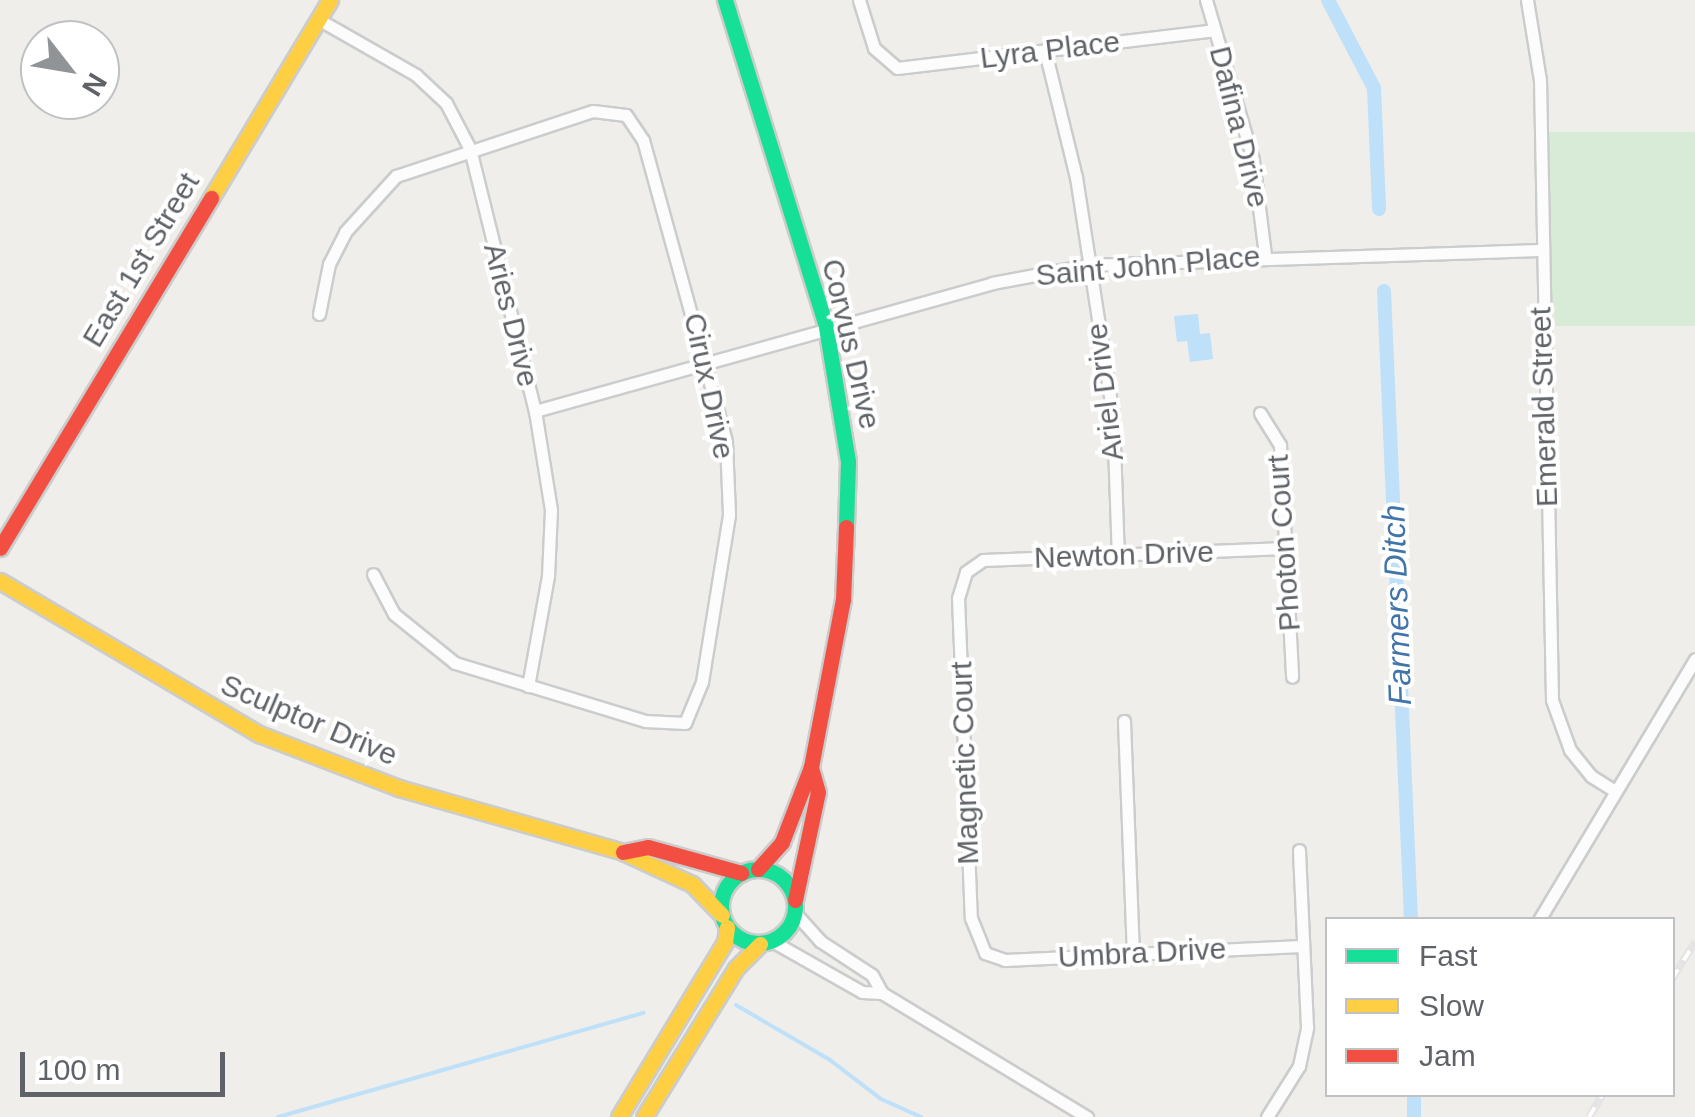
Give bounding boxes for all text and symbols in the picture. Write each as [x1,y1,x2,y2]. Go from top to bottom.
north arrow [20,20,120,120]
street label: Lyra Place [978,24,1122,76]
street label: Dafina Drive [1202,43,1276,211]
text: N [76,68,113,101]
street label: East 1st Street [75,166,207,354]
street label: Saint John Place [1034,238,1262,294]
street label: Aries Drive [476,239,546,391]
street label: Corvus Drive [814,255,888,433]
street label: Emerald Street [1523,306,1565,508]
street label: Cirux Drive [676,310,742,462]
street label: Ariel Drive [1079,321,1131,463]
street label: Photon Court [1260,454,1308,632]
water label: Farmers Ditch [1374,504,1420,706]
street label: Newton Drive [1033,534,1215,576]
street label: Magnetic Court [943,661,987,865]
street label: Sculptor Drive [215,667,403,773]
legend [1325,917,1675,1097]
street label: Umbra Drive [1057,931,1227,975]
text: Fast [1419,939,1477,972]
text: Slow [1419,989,1484,1022]
scale bar [25,1032,230,1094]
text: Jam [1419,1039,1476,1072]
text: 100 m [37,1053,120,1086]

